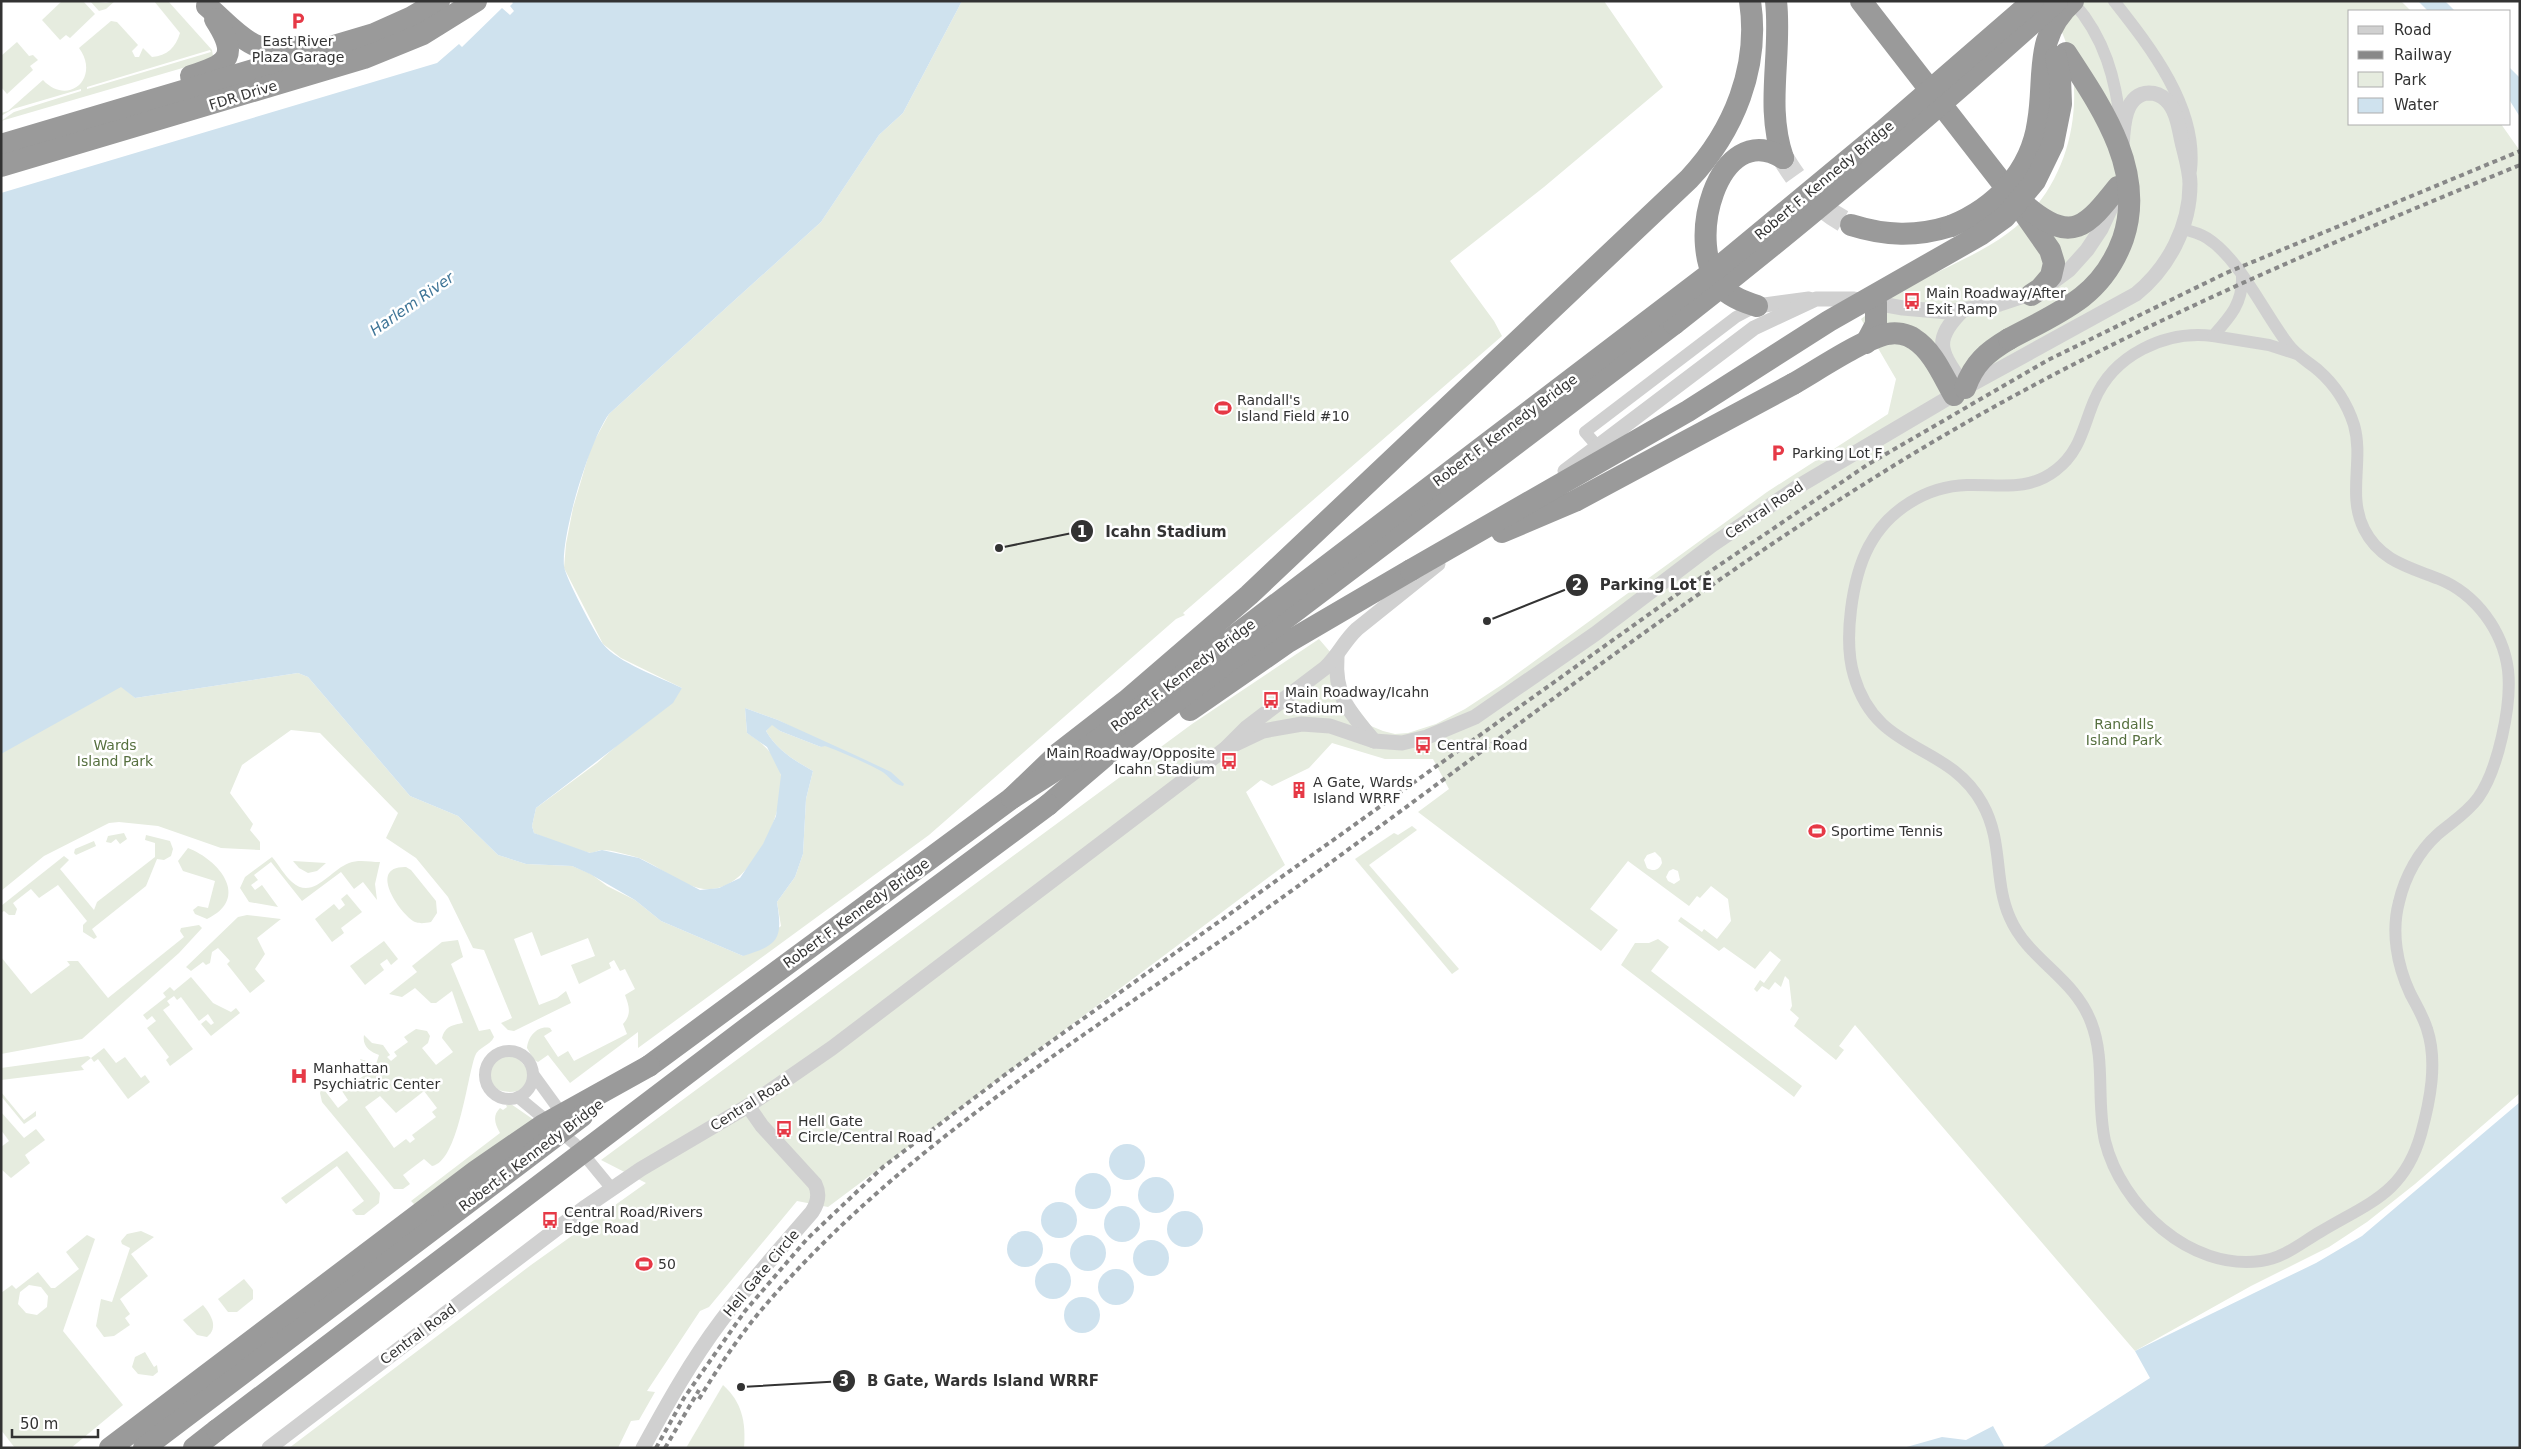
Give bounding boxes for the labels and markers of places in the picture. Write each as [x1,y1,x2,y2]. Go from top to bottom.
parking icon: East River Plaza Garage [288,11,308,31]
place label: East River Plaza Garage [252,33,344,65]
place label: Main Roadway/After Exit Ramp [1926,285,2066,317]
bus stop icon: Main Roadway/After Exit Ramp [1902,291,1922,311]
place label: Randall's Island Field #10 [1237,392,1349,424]
sports icon: Randall's Island Field #10 [1213,398,1233,418]
parking icon: Parking Lot F [1768,443,1788,463]
place label: Parking Lot F [1792,445,1882,461]
callout: Icahn Stadium [1070,516,1236,546]
callout: Parking Lot E [1565,570,1722,600]
place label: Main Roadway/Icahn Stadium [1285,684,1429,716]
bus stop icon: Main Roadway/Icahn Stadium [1261,690,1281,710]
bus stop icon: Central Road [1413,735,1433,755]
place label: Central Road [1437,737,1528,753]
place label: Main Roadway/Opposite Icahn Stadium [1046,745,1215,777]
bus stop icon: Main Roadway/Opposite Icahn Stadium [1219,751,1239,771]
place label: A Gate, Wards Island WRRF [1313,774,1413,806]
building icon: A Gate, Wards Island WRRF [1289,780,1309,800]
sports icon: Sportime Tennis [1807,821,1827,841]
place label: Sportime Tennis [1831,823,1943,839]
place label: Manhattan Psychiatric Center [313,1060,440,1092]
hospital icon: Manhattan Psychiatric Center [289,1066,309,1086]
place label: Hell Gate Circle/Central Road [798,1113,933,1145]
bus stop icon: Hell Gate Circle/Central Road [774,1119,794,1139]
place label: Central Road/Rivers Edge Road [564,1204,703,1236]
bus stop icon: Central Road/Rivers Edge Road [540,1210,560,1230]
sports icon: 50 [634,1254,654,1274]
place label: 50 [658,1256,676,1272]
callout: B Gate, Wards Island WRRF [832,1366,1109,1396]

